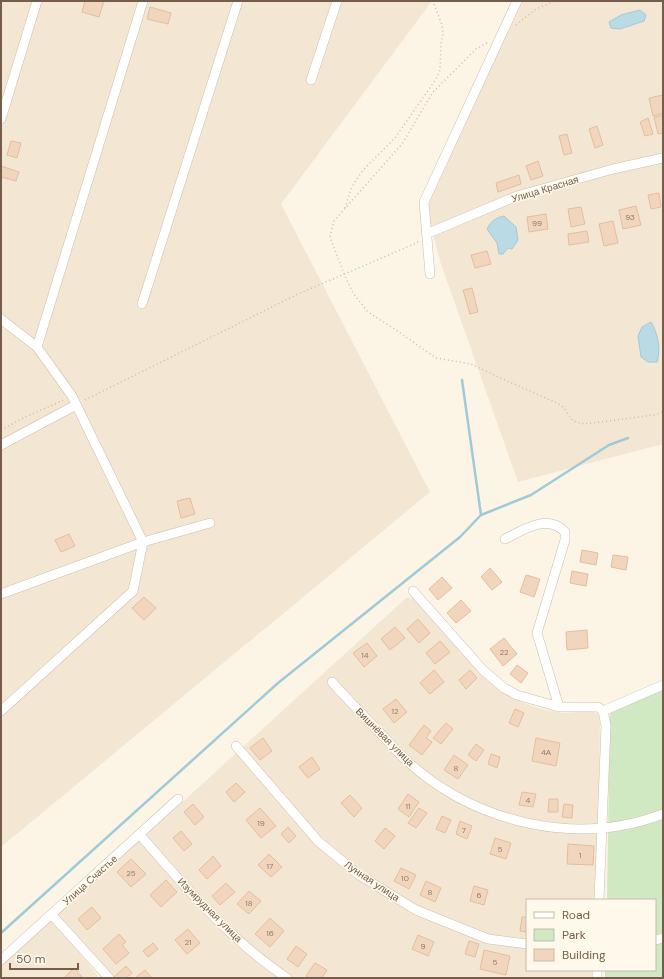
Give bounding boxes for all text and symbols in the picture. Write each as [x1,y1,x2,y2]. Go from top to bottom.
street label: Улица Красная [510,173,580,205]
house number: 93 [625,212,635,222]
house number: 99 [532,218,542,228]
house number: 22 [499,647,509,657]
house number: 14 [361,650,369,660]
street label: Вишнёвая улица [353,705,417,769]
house number: 12 [391,706,399,716]
house number: 4А [541,747,552,757]
house number: 8 [454,763,459,773]
house number: 4 [526,795,531,805]
house number: 11 [406,801,411,811]
house number: 19 [257,818,265,828]
house number: 7 [462,825,466,835]
house number: 5 [498,844,503,854]
house number: 1 [579,850,581,860]
street label: Улица Счастье [60,852,120,908]
street label: Лунная улица [342,858,402,904]
house number: 17 [267,861,273,871]
house number: 25 [126,868,136,878]
house number: 10 [401,873,410,883]
street label: Изумрудная улица [175,875,245,945]
house number: 8 [428,887,433,897]
house number: 6 [476,890,482,900]
house number: 18 [245,898,253,908]
legend [526,899,656,971]
text: Road [562,907,590,923]
text: Park [562,927,586,943]
house number: 16 [266,928,274,938]
house number: 21 [184,937,192,947]
house number: 9 [420,941,426,951]
scale bar [10,945,78,971]
text: Building [562,947,606,963]
text: 50 m [16,951,45,967]
house number: 5 [493,957,498,967]

